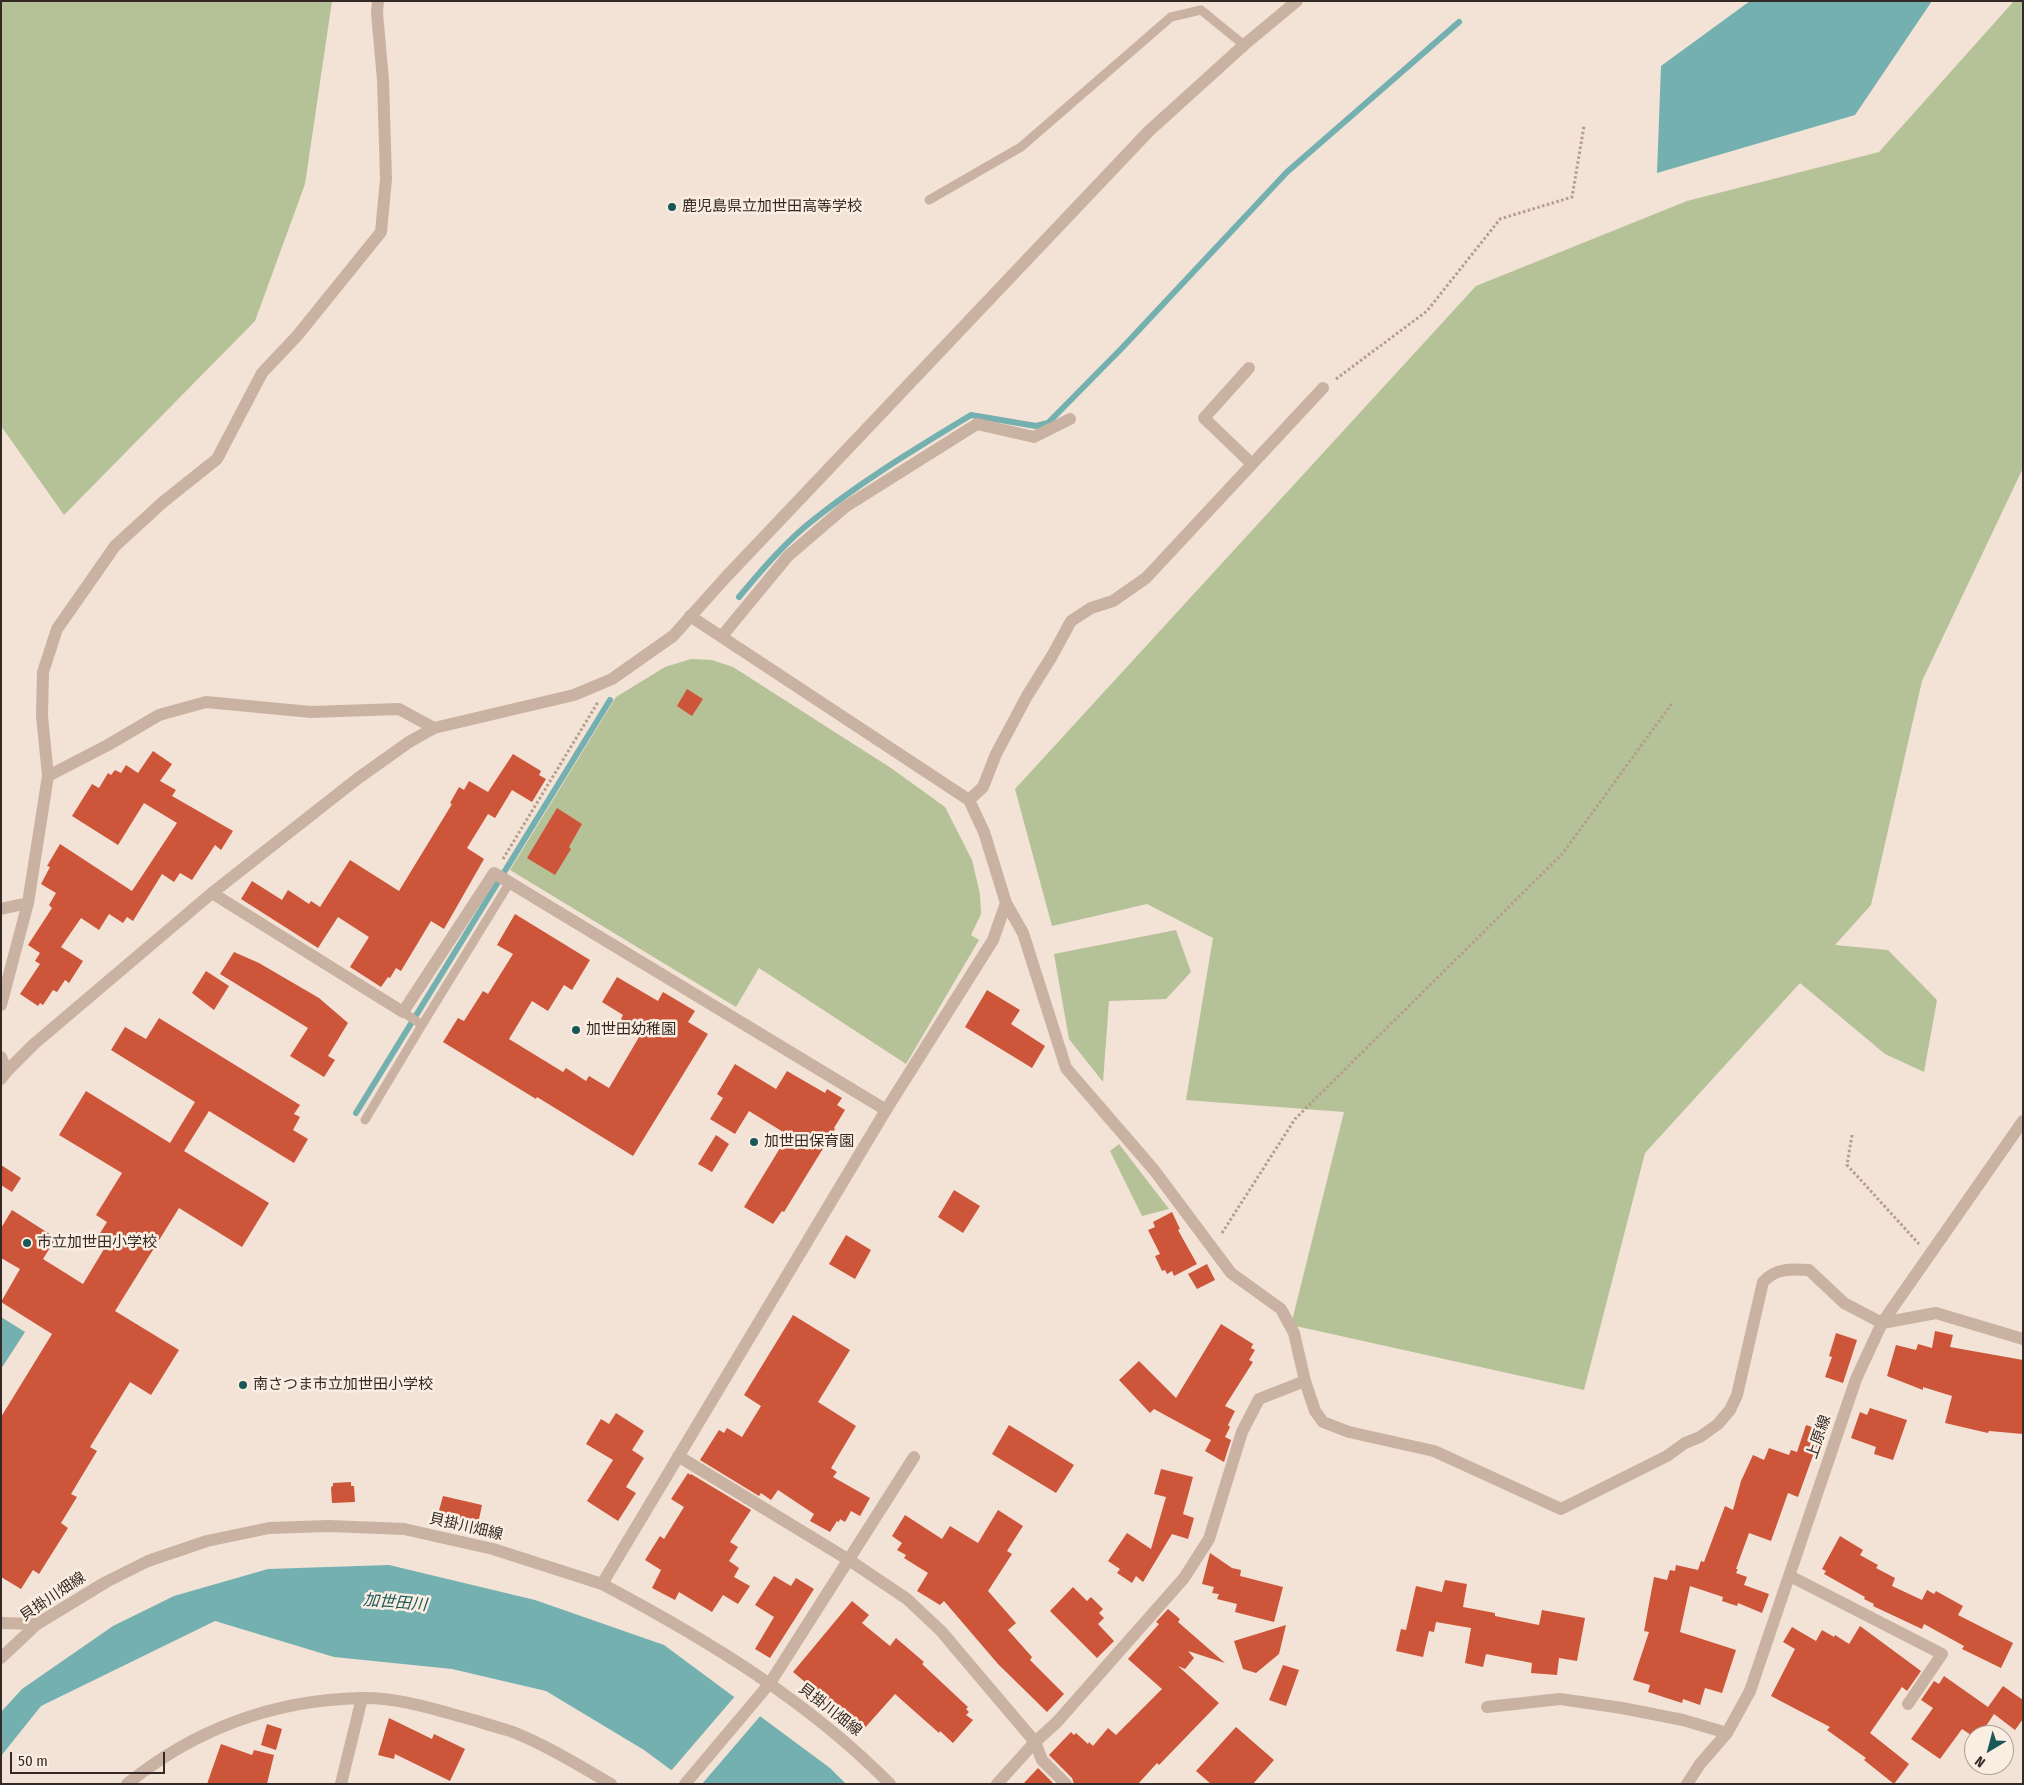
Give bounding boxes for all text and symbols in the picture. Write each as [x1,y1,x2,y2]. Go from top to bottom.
place label: 鹿児島県立加世田高等学校 [682,198,862,216]
marker: 鹿児島県立加世田高等学校 [666,201,678,213]
place label: 加世田幼稚園 [586,1021,676,1039]
marker: 加世田幼稚園 [570,1024,582,1036]
place label: 加世田保育園 [764,1133,854,1151]
marker: 加世田保育園 [748,1136,760,1148]
place label: 市立加世田小学校 [37,1234,157,1252]
marker: 市立加世田小学校 [21,1237,33,1249]
place label: 南さつま市立加世田小学校 [253,1376,433,1394]
marker: 南さつま市立加世田小学校 [237,1379,249,1391]
street label: 上原線 [1803,1413,1835,1461]
street label: 貝掛川畑線 [427,1510,505,1544]
street label: 貝掛川畑線 [17,1569,89,1625]
water label: 加世田川 [362,1591,428,1615]
street label: 貝掛川畑線 [795,1680,865,1740]
north arrow [1964,1725,2014,1775]
scale bar [12,1742,168,1774]
text: 50 m [18,1752,48,1770]
text: N [1972,1752,1989,1771]

